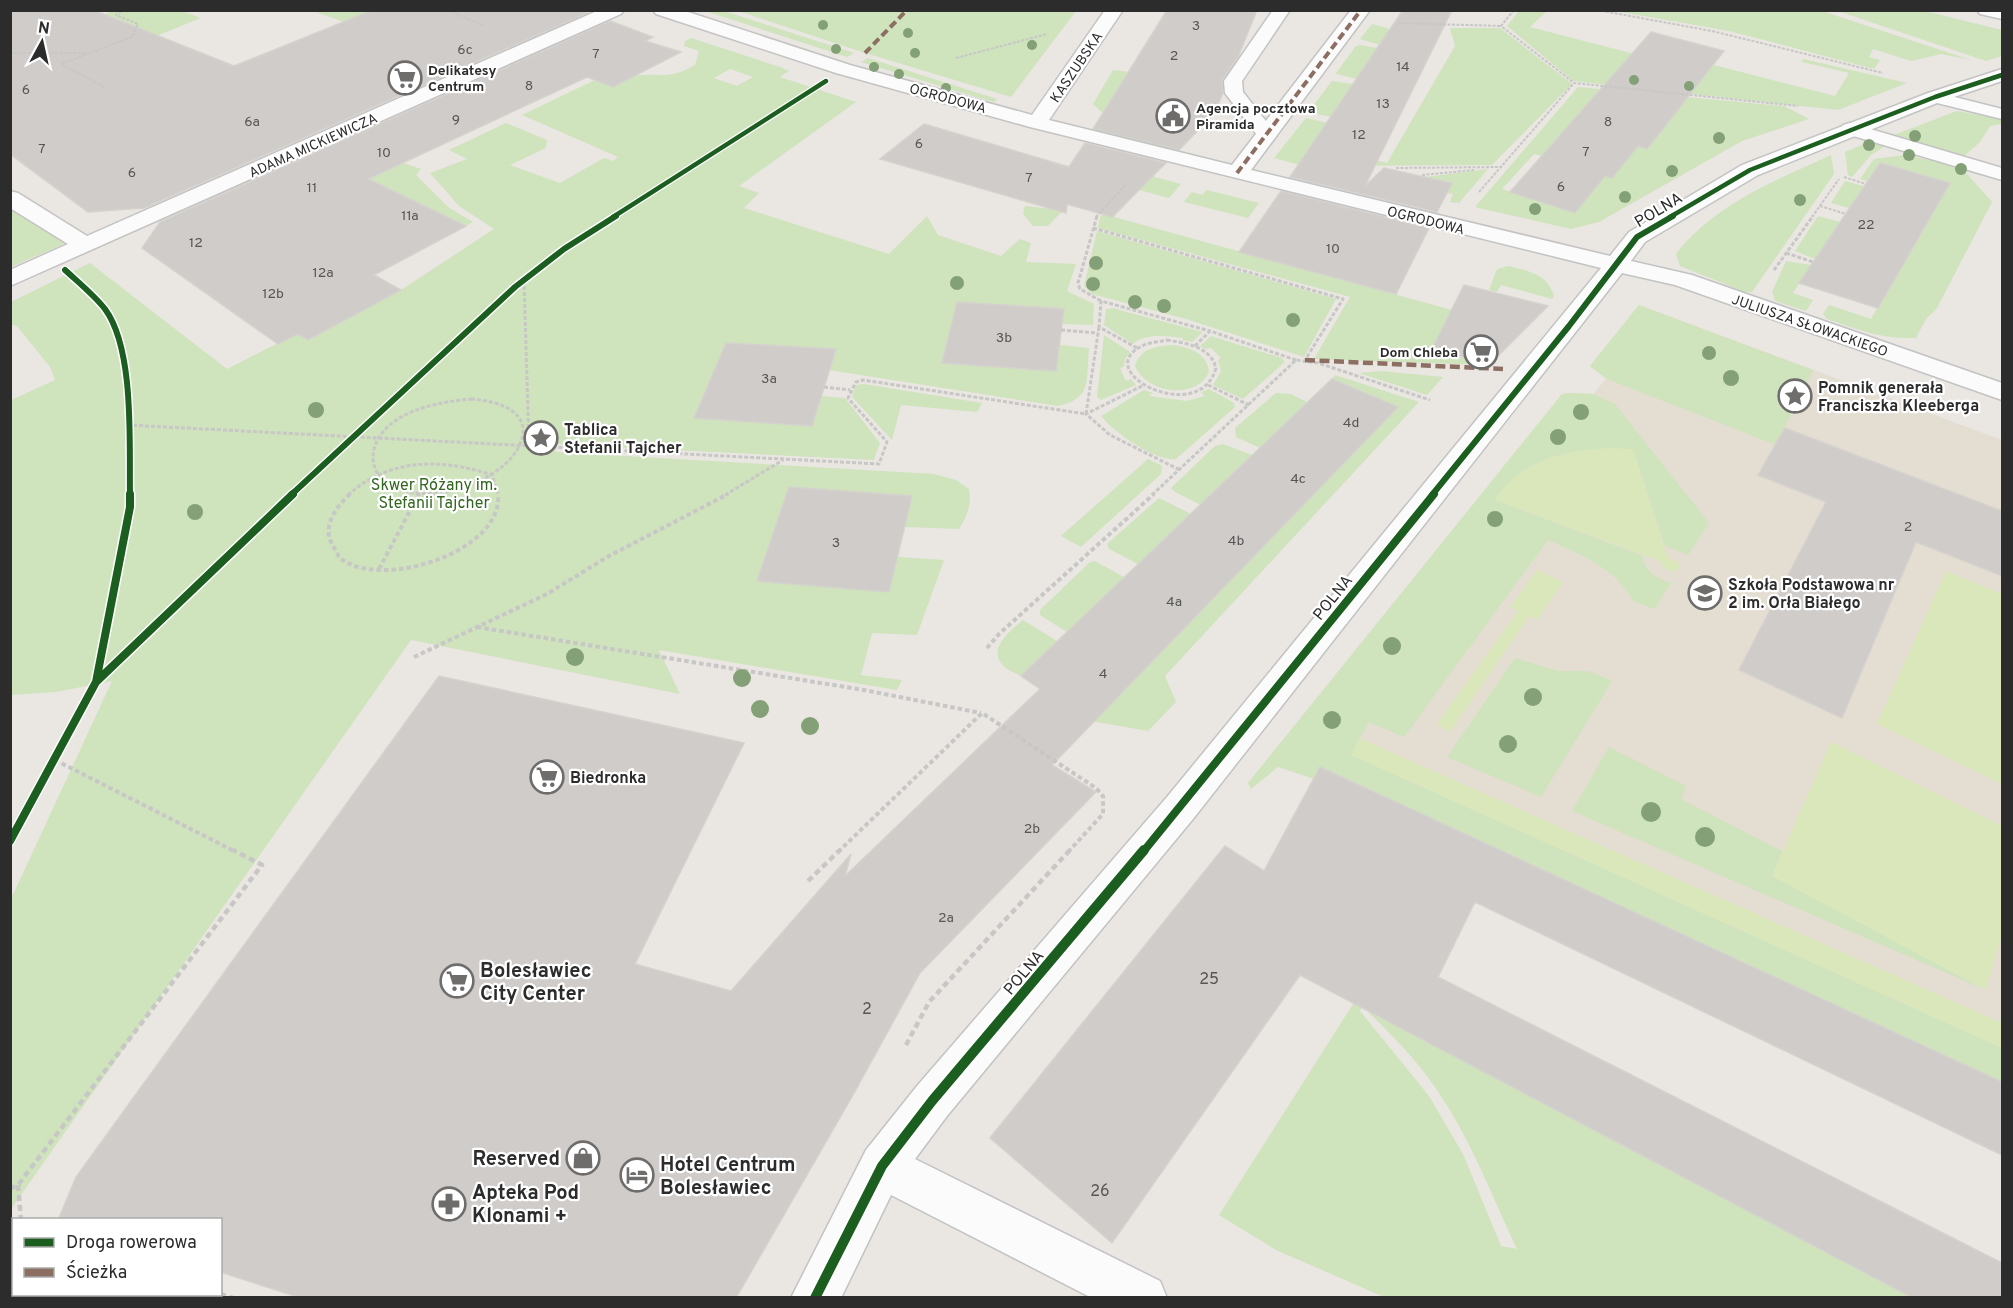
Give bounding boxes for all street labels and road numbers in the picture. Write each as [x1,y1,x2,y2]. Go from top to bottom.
street label: KASZUBSKA [1047,29,1107,106]
street label: OGRODOWA [907,81,988,118]
street label: ADAMA MICKIEWICZA [247,110,381,182]
street label: POLNA [1631,189,1687,233]
street label: OGRODOWA [1385,204,1466,239]
street label: JULIUSZA SŁOWACKIEGO [1729,292,1890,361]
street label: POLNA [1309,571,1358,625]
street label: POLNA [1000,947,1049,1000]

